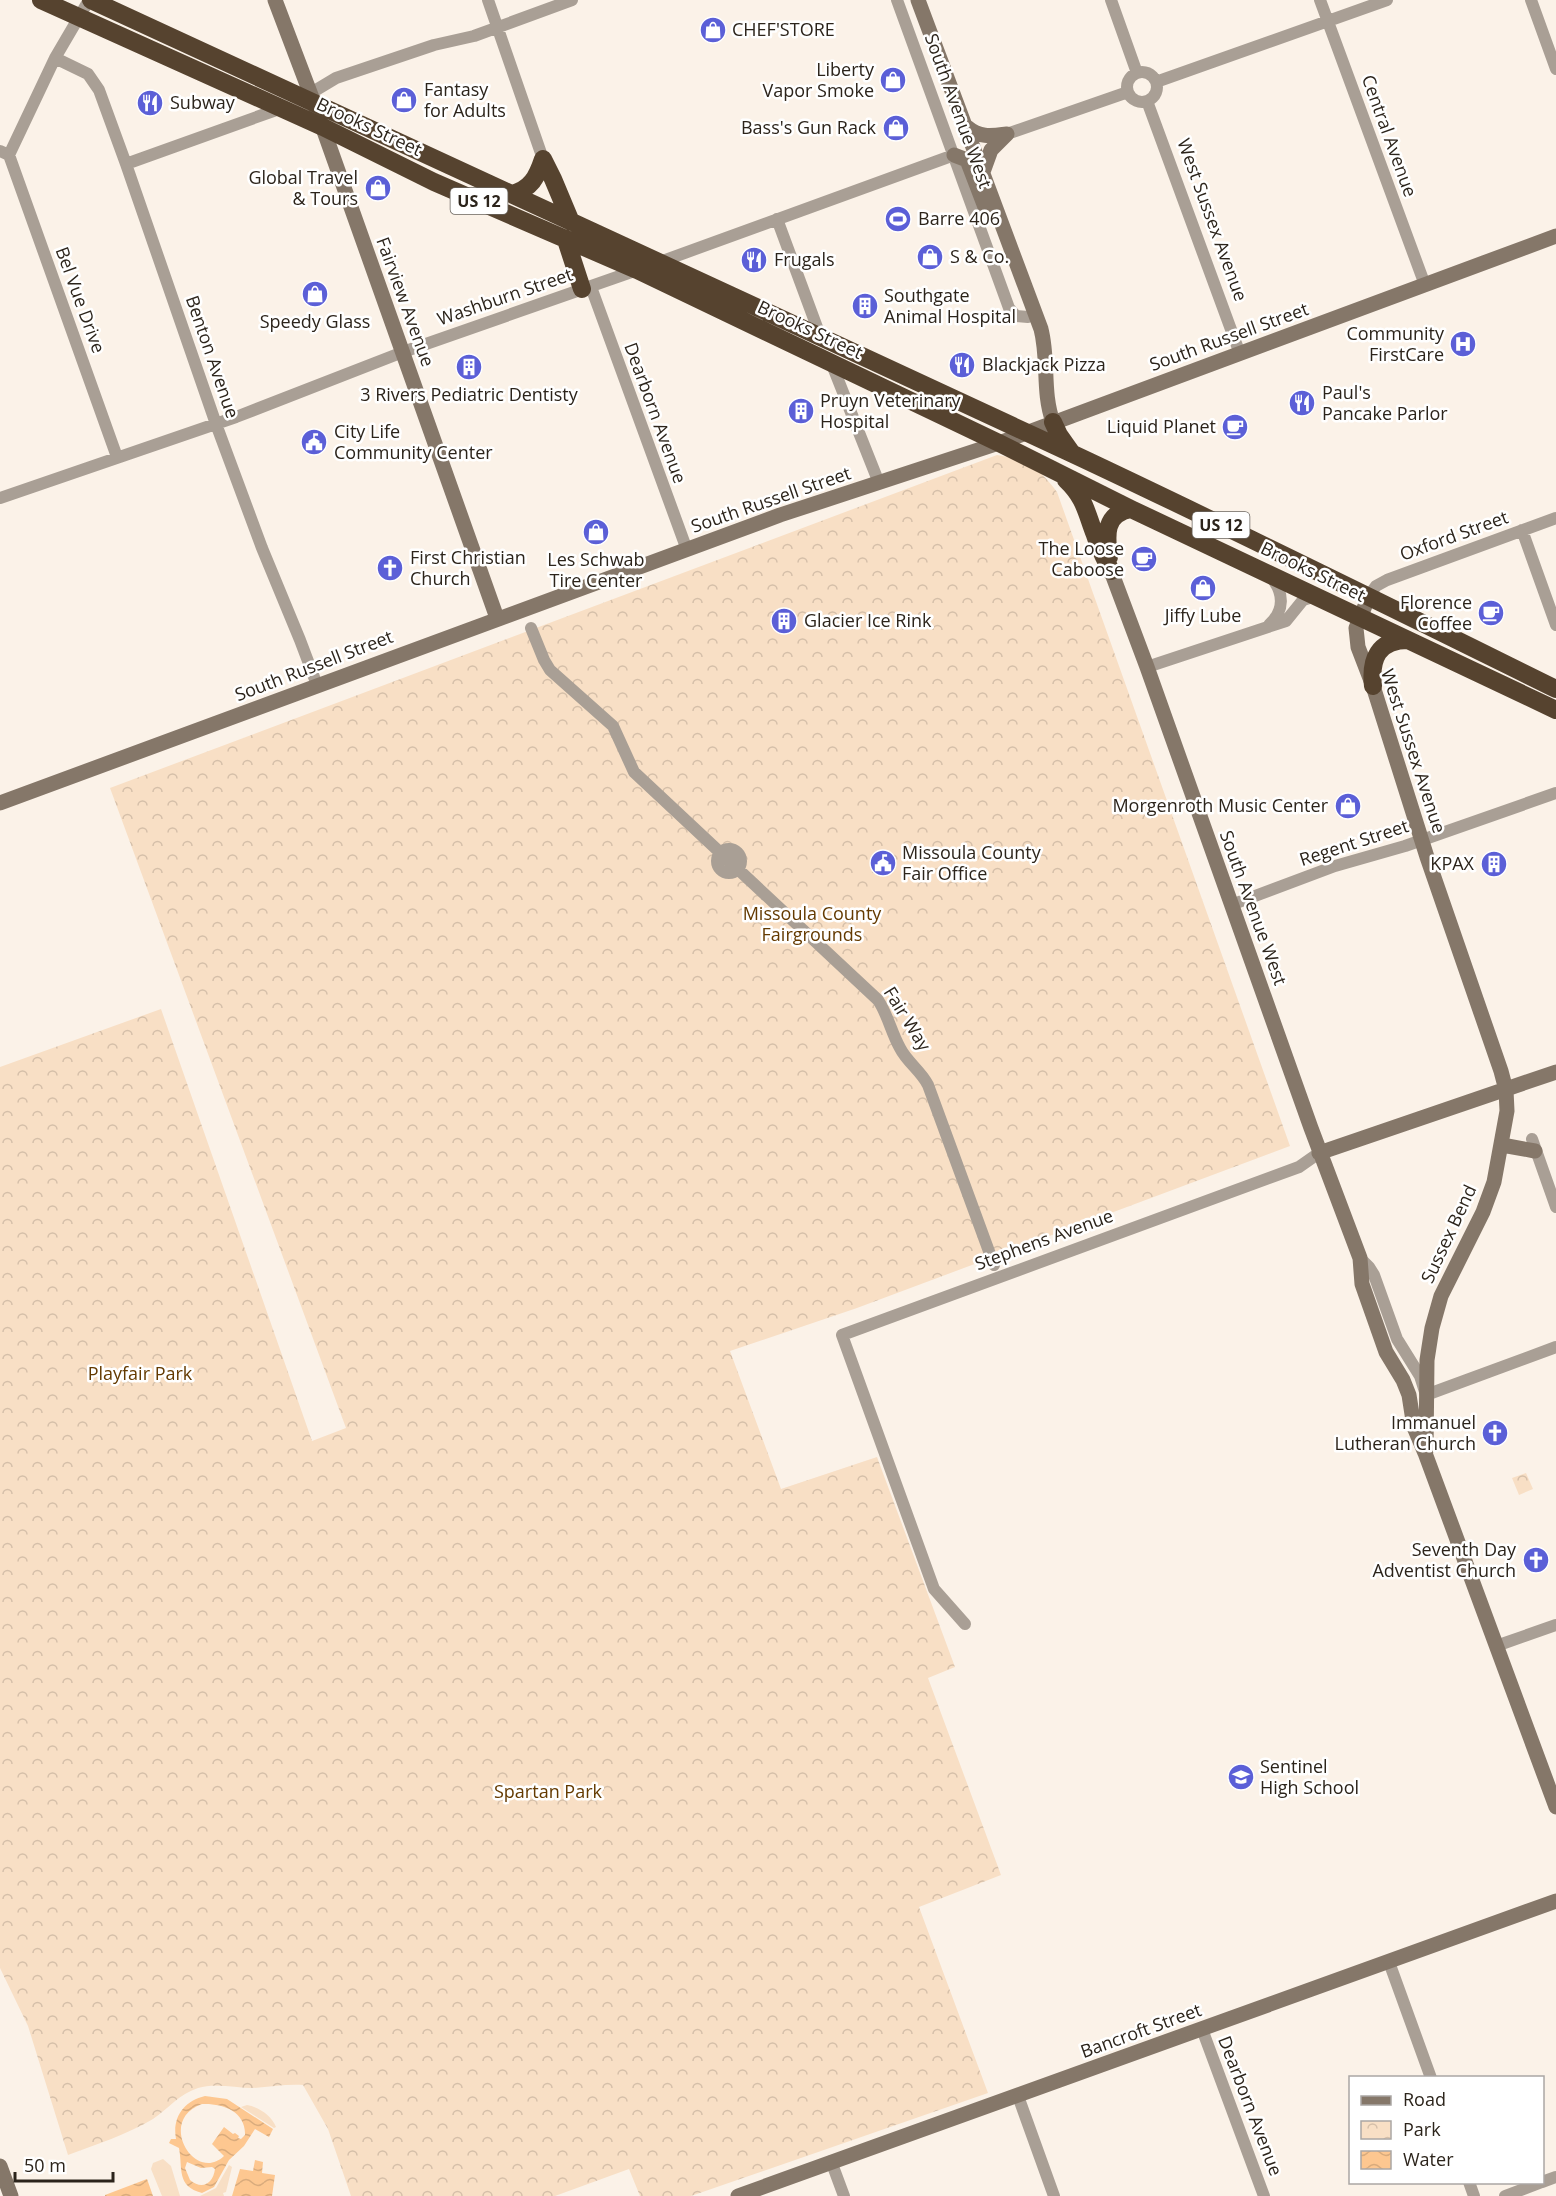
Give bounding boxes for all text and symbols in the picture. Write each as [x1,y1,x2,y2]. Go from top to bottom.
shop icon: CHEF'STORE [698,15,728,45]
place label: CHEF'STORE [732,17,835,41]
street label: South Avenue West [920,30,998,191]
place label: Liberty Vapor Smoke [762,57,875,102]
shop icon: Liberty Vapor Smoke [878,65,908,95]
street label: Central Avenue [1357,71,1423,200]
place label: Fantasy for Adults [424,77,506,122]
shop icon: Fantasy for Adults [389,85,419,115]
restaurant icon: Subway [135,88,165,118]
place label: Subway [170,90,236,114]
street label: Brooks Street [313,91,426,161]
shop icon: Bass's Gun Rack [881,113,911,143]
place label: Bass's Gun Rack [741,115,877,139]
street label: West Sussex Avenue [1172,135,1254,304]
place label: Global Travel & Tours [248,165,358,210]
shop icon: Global Travel & Tours [363,173,393,203]
road number: US 12 [450,188,508,214]
sports icon: Barre 406 [883,204,913,234]
place label: Barre 406 [918,206,1000,230]
street label: Fairview Avenue [371,234,440,370]
shop icon: S & Co. [915,242,945,272]
street label: Bel Vue Drive [51,243,111,356]
place label: S & Co. [950,244,1009,268]
restaurant icon: Frugals [739,245,769,275]
place label: Frugals [774,247,835,271]
street label: Washburn Street [434,262,576,330]
shop icon: Speedy Glass [300,279,330,309]
place label: Southgate Animal Hospital [884,283,1016,328]
building icon: Southgate Animal Hospital [850,291,880,321]
street label: Benton Avenue [181,292,245,421]
street label: Brooks Street [754,294,867,364]
street label: South Russell Street [1146,296,1311,376]
place label: Speedy Glass [260,309,370,333]
place label: Community FirstCare [1346,321,1445,366]
hospital icon: Community FirstCare [1448,329,1478,359]
street label: Dearborn Avenue [619,339,693,486]
restaurant icon: Blackjack Pizza [947,350,977,380]
building icon: 3 Rivers Pediatric Dentisty [454,352,484,382]
place label: Blackjack Pizza [982,352,1106,376]
place label: Paul's Pancake Parlor [1322,380,1448,425]
place label: 3 Rivers Pediatric Dentisty [360,382,579,406]
place label: Pruyn Veterinary Hospital [820,388,962,433]
restaurant icon: Paul's Pancake Parlor [1287,388,1317,418]
building icon: Pruyn Veterinary Hospital [786,396,816,426]
cafe icon: Liquid Planet [1220,412,1250,442]
place label: Liquid Planet [1107,414,1216,438]
place label: City Life Community Center [334,419,493,464]
public building icon: City Life Community Center [299,427,329,457]
street label: South Russell Street [688,460,854,538]
street label: Oxford Street [1396,504,1511,566]
road number: US 12 [1192,512,1250,538]
shop icon: Les Schwab Tire Center [581,517,611,547]
street label: Brooks Street [1257,535,1370,607]
place label: The Loose Caboose [1039,536,1124,581]
cafe icon: The Loose Caboose [1129,544,1159,574]
place label: First Christian Church [410,545,526,590]
place label: Les Schwab Tire Center [547,547,645,592]
church icon: First Christian Church [375,553,405,583]
shop icon: Jiffy Lube [1188,573,1218,603]
place label: Florence Coffee [1400,590,1472,635]
cafe icon: Florence Coffee [1476,598,1506,628]
place label: Jiffy Lube [1163,603,1241,627]
building icon: Glacier Ice Rink [769,606,799,636]
place label: Glacier Ice Rink [804,608,932,632]
street label: South Russell Street [231,624,396,706]
street label: West Sussex Avenue [1376,666,1452,836]
shop icon: Morgenroth Music Center [1333,791,1363,821]
place label: Morgenroth Music Center [1112,793,1329,817]
street label: Regent Street [1296,813,1411,871]
street label: South Avenue West [1215,827,1293,988]
place label: Missoula County Fair Office [902,840,1042,885]
public building icon: Missoula County Fair Office [868,848,898,878]
building icon: KPAX [1479,849,1509,879]
place label: KPAX [1430,851,1475,875]
park label: Missoula County Fairgrounds [743,901,882,946]
street label: Fair Way [879,982,937,1056]
street label: Sussex Bend [1415,1180,1481,1287]
street label: Stephens Avenue [971,1203,1116,1275]
park label: Playfair Park [88,1361,193,1385]
place label: Immanuel Lutheran Church [1334,1410,1476,1455]
church icon: Immanuel Lutheran Church [1480,1418,1510,1448]
place label: Seventh Day Adventist Church [1372,1537,1517,1582]
church icon: Seventh Day Adventist Church [1521,1545,1551,1575]
place label: Sentinel High School [1260,1754,1359,1799]
school or university icon: Sentinel High School [1226,1762,1256,1792]
park label: Spartan Park [494,1779,603,1803]
street label: Bancroft Street [1077,1997,1204,2063]
street label: Dearborn Avenue [1213,2032,1289,2179]
legend [1349,2076,1544,2184]
text: Road [1403,2087,1446,2111]
text: Park [1403,2117,1441,2141]
scale bar [15,2145,112,2183]
text: Water [1403,2147,1454,2171]
text: 50 m [24,2153,66,2177]

